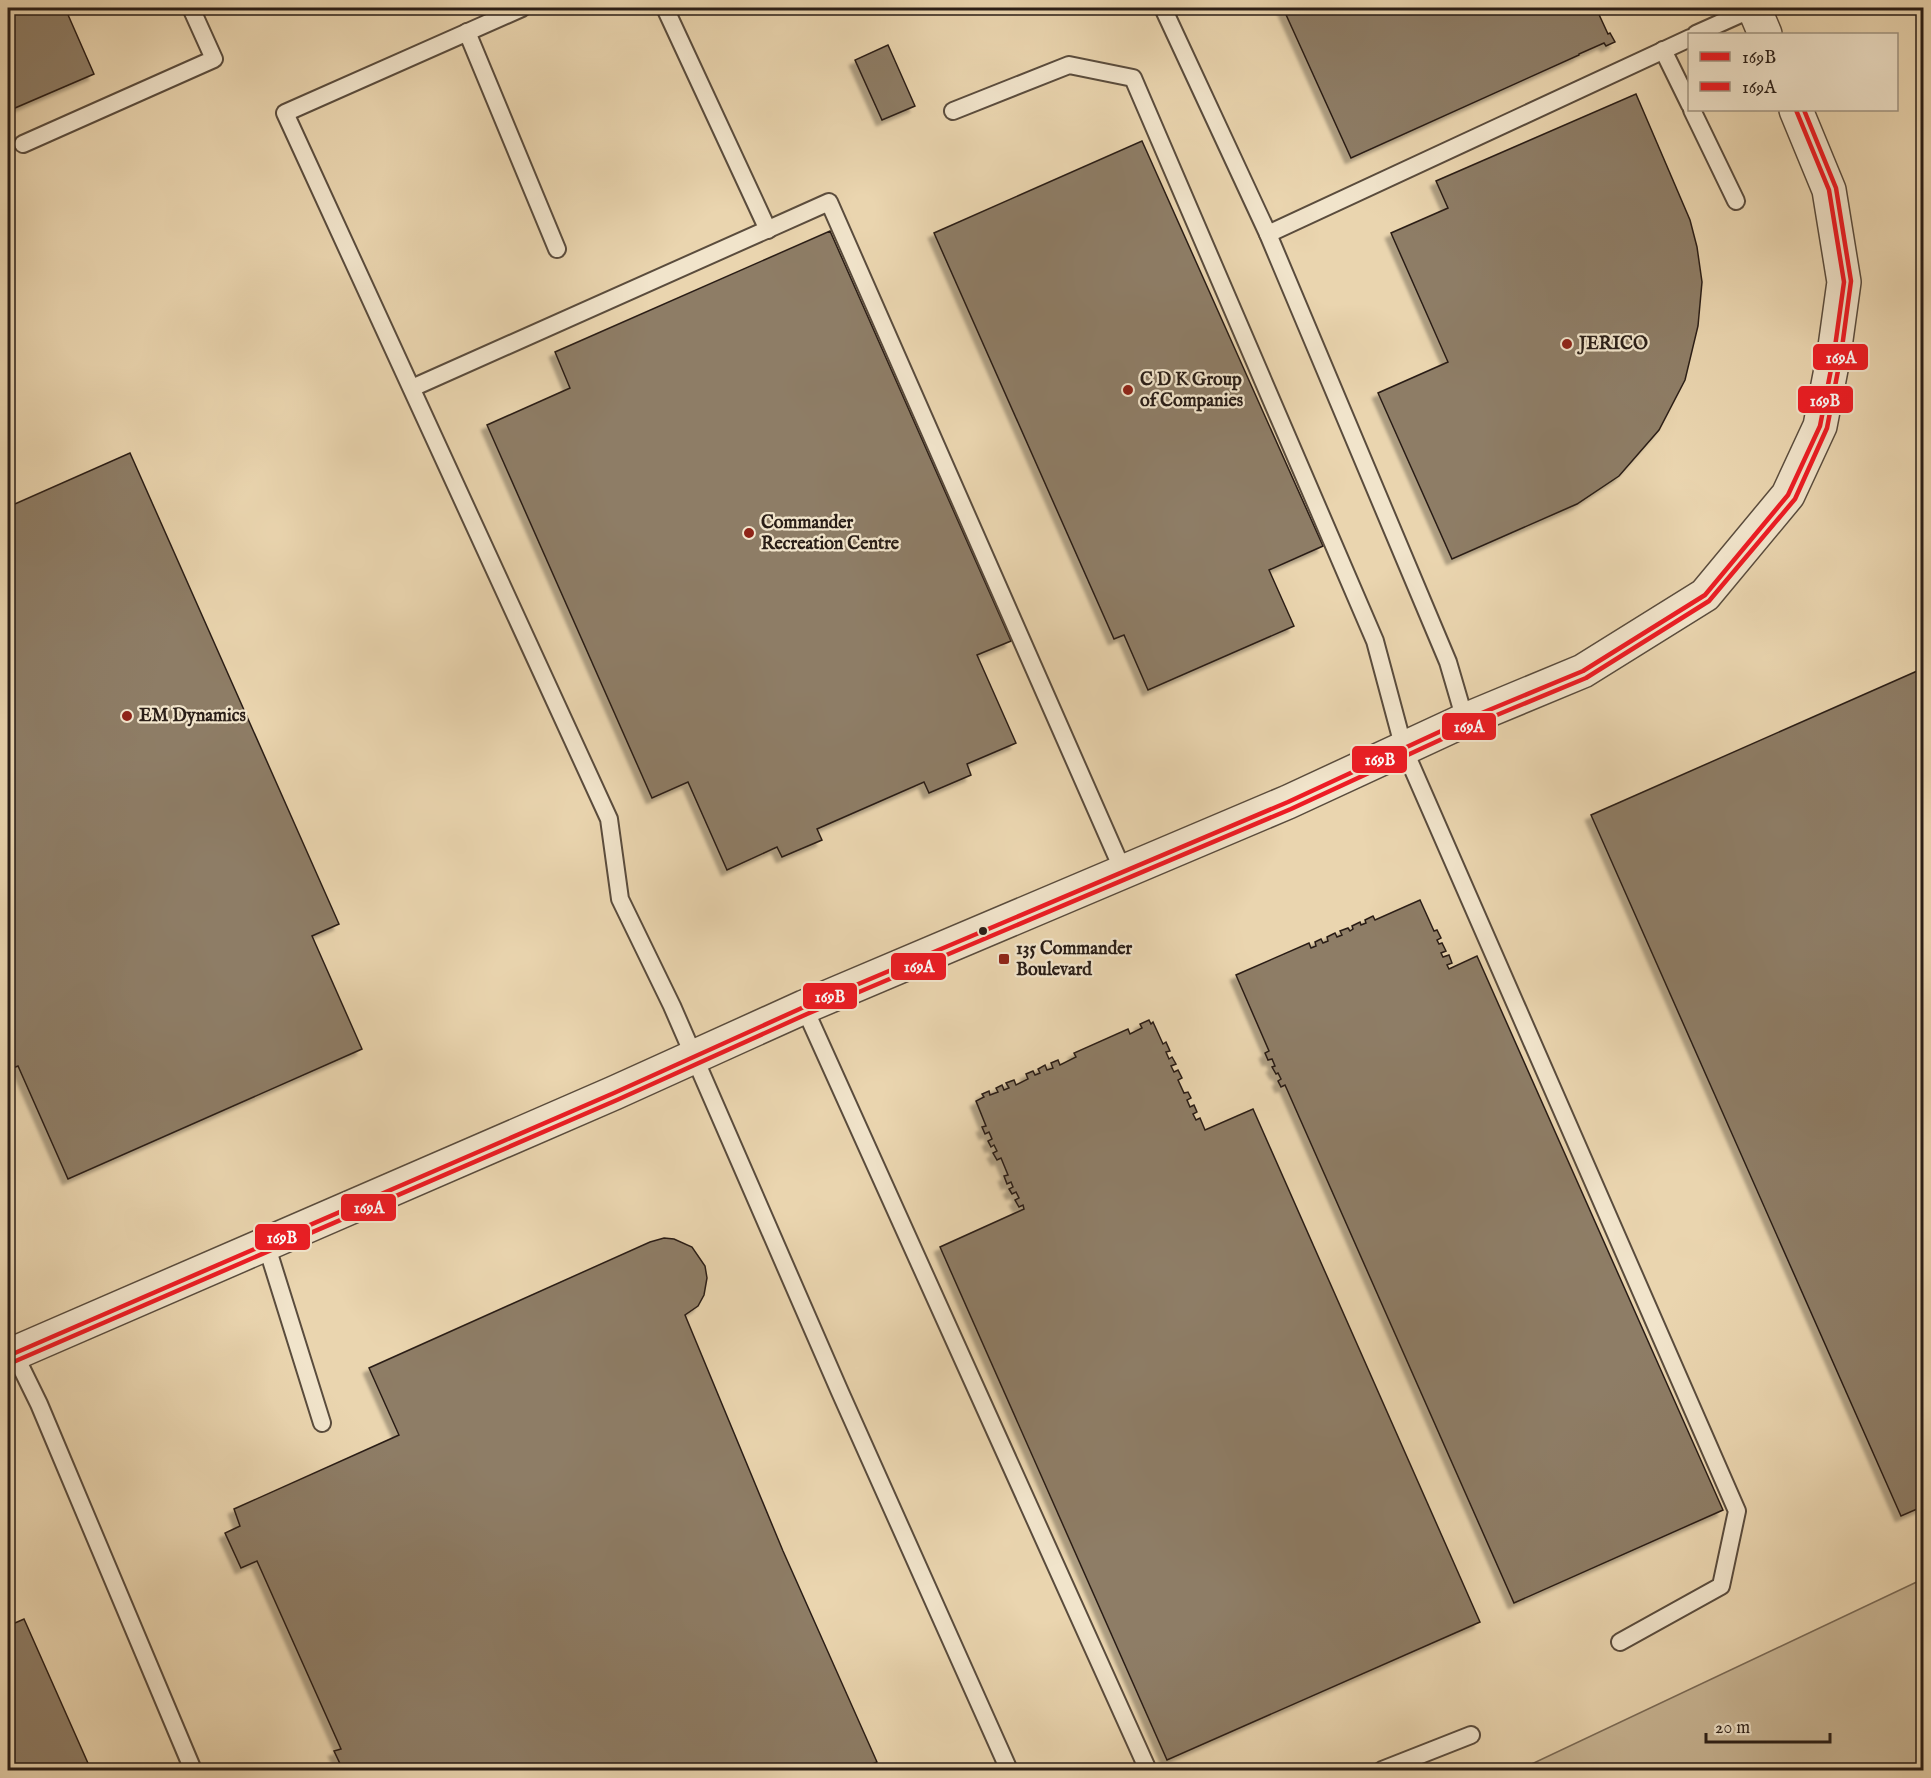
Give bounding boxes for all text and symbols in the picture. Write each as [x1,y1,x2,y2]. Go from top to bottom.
legend [1688,33,1898,111]
text: 169B [1742,47,1776,70]
text: 169A [1742,77,1777,100]
place label: JERICO [1577,333,1648,356]
marker: JERICO [1560,337,1574,351]
line badge: 169A [1812,343,1869,371]
text: 169A [1826,349,1857,369]
place label: C D K Group of Companies [1140,369,1244,413]
marker: C D K Group of Companies [1121,383,1135,397]
line badge: 169B [1797,385,1854,414]
text: 169B [1810,392,1841,412]
place label: Commander Recreation Centre [761,512,900,556]
marker: Commander Recreation Centre [742,526,756,540]
place label: EM Dynamics [139,705,246,728]
marker: EM Dynamics [120,709,134,723]
line badge: 169A [1441,712,1497,741]
text: 169A [1454,718,1485,738]
line badge: 169B [1351,745,1408,774]
text: 169B [1365,751,1396,771]
unlabelled marker [977,925,989,937]
place label: 135 Commander Boulevard [1016,938,1132,982]
line badge: 169A [890,952,947,981]
marker: 135 Commander Boulevard [997,952,1011,966]
text: 169A [904,958,935,978]
line badge: 169B [802,982,858,1010]
text: 169B [815,988,846,1008]
line badge: 169A [340,1193,397,1222]
text: 169A [354,1199,385,1219]
line badge: 169B [254,1223,311,1251]
text: 169B [267,1229,298,1249]
scale bar [1706,1706,1830,1744]
text: 20 m [1715,1717,1750,1740]

